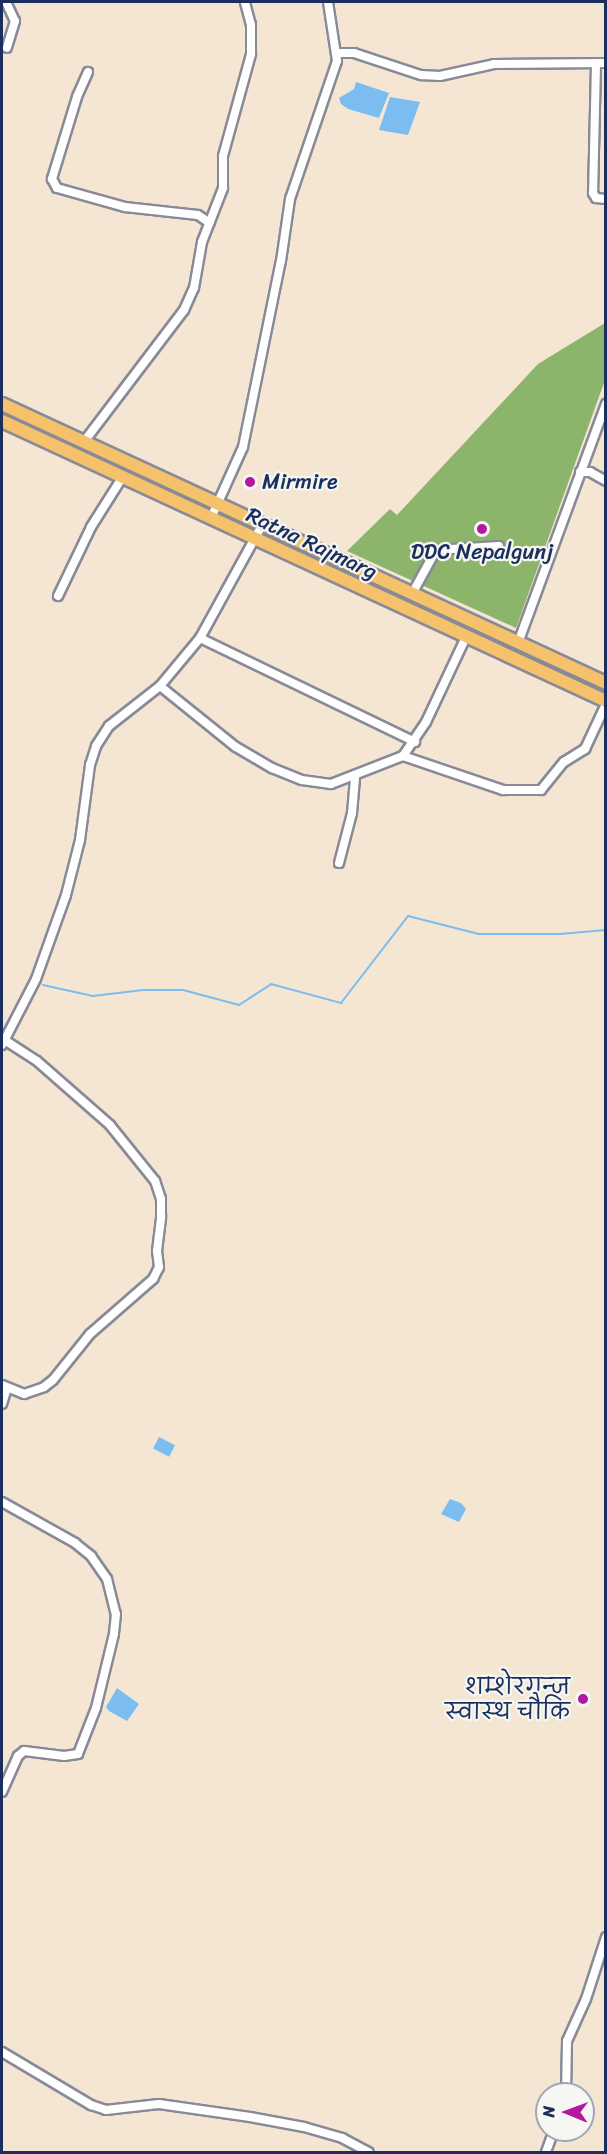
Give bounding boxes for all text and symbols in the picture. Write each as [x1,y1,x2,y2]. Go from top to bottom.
place label: Mirmire [262,469,338,495]
marker: Mirmire [243,475,257,489]
street label: Ratna Rajmarg [242,501,382,585]
marker: DDC Nepalgunj [475,522,489,536]
place label: DDC Nepalgunj [411,539,553,565]
place label: शम्शेरगन्ज स्वास्थ चौकि [445,1673,570,1724]
marker: शम्शेरगन्ज स्वास्थ चौकि [574,1690,592,1708]
north arrow [535,2082,595,2142]
text: N [534,2106,563,2118]

